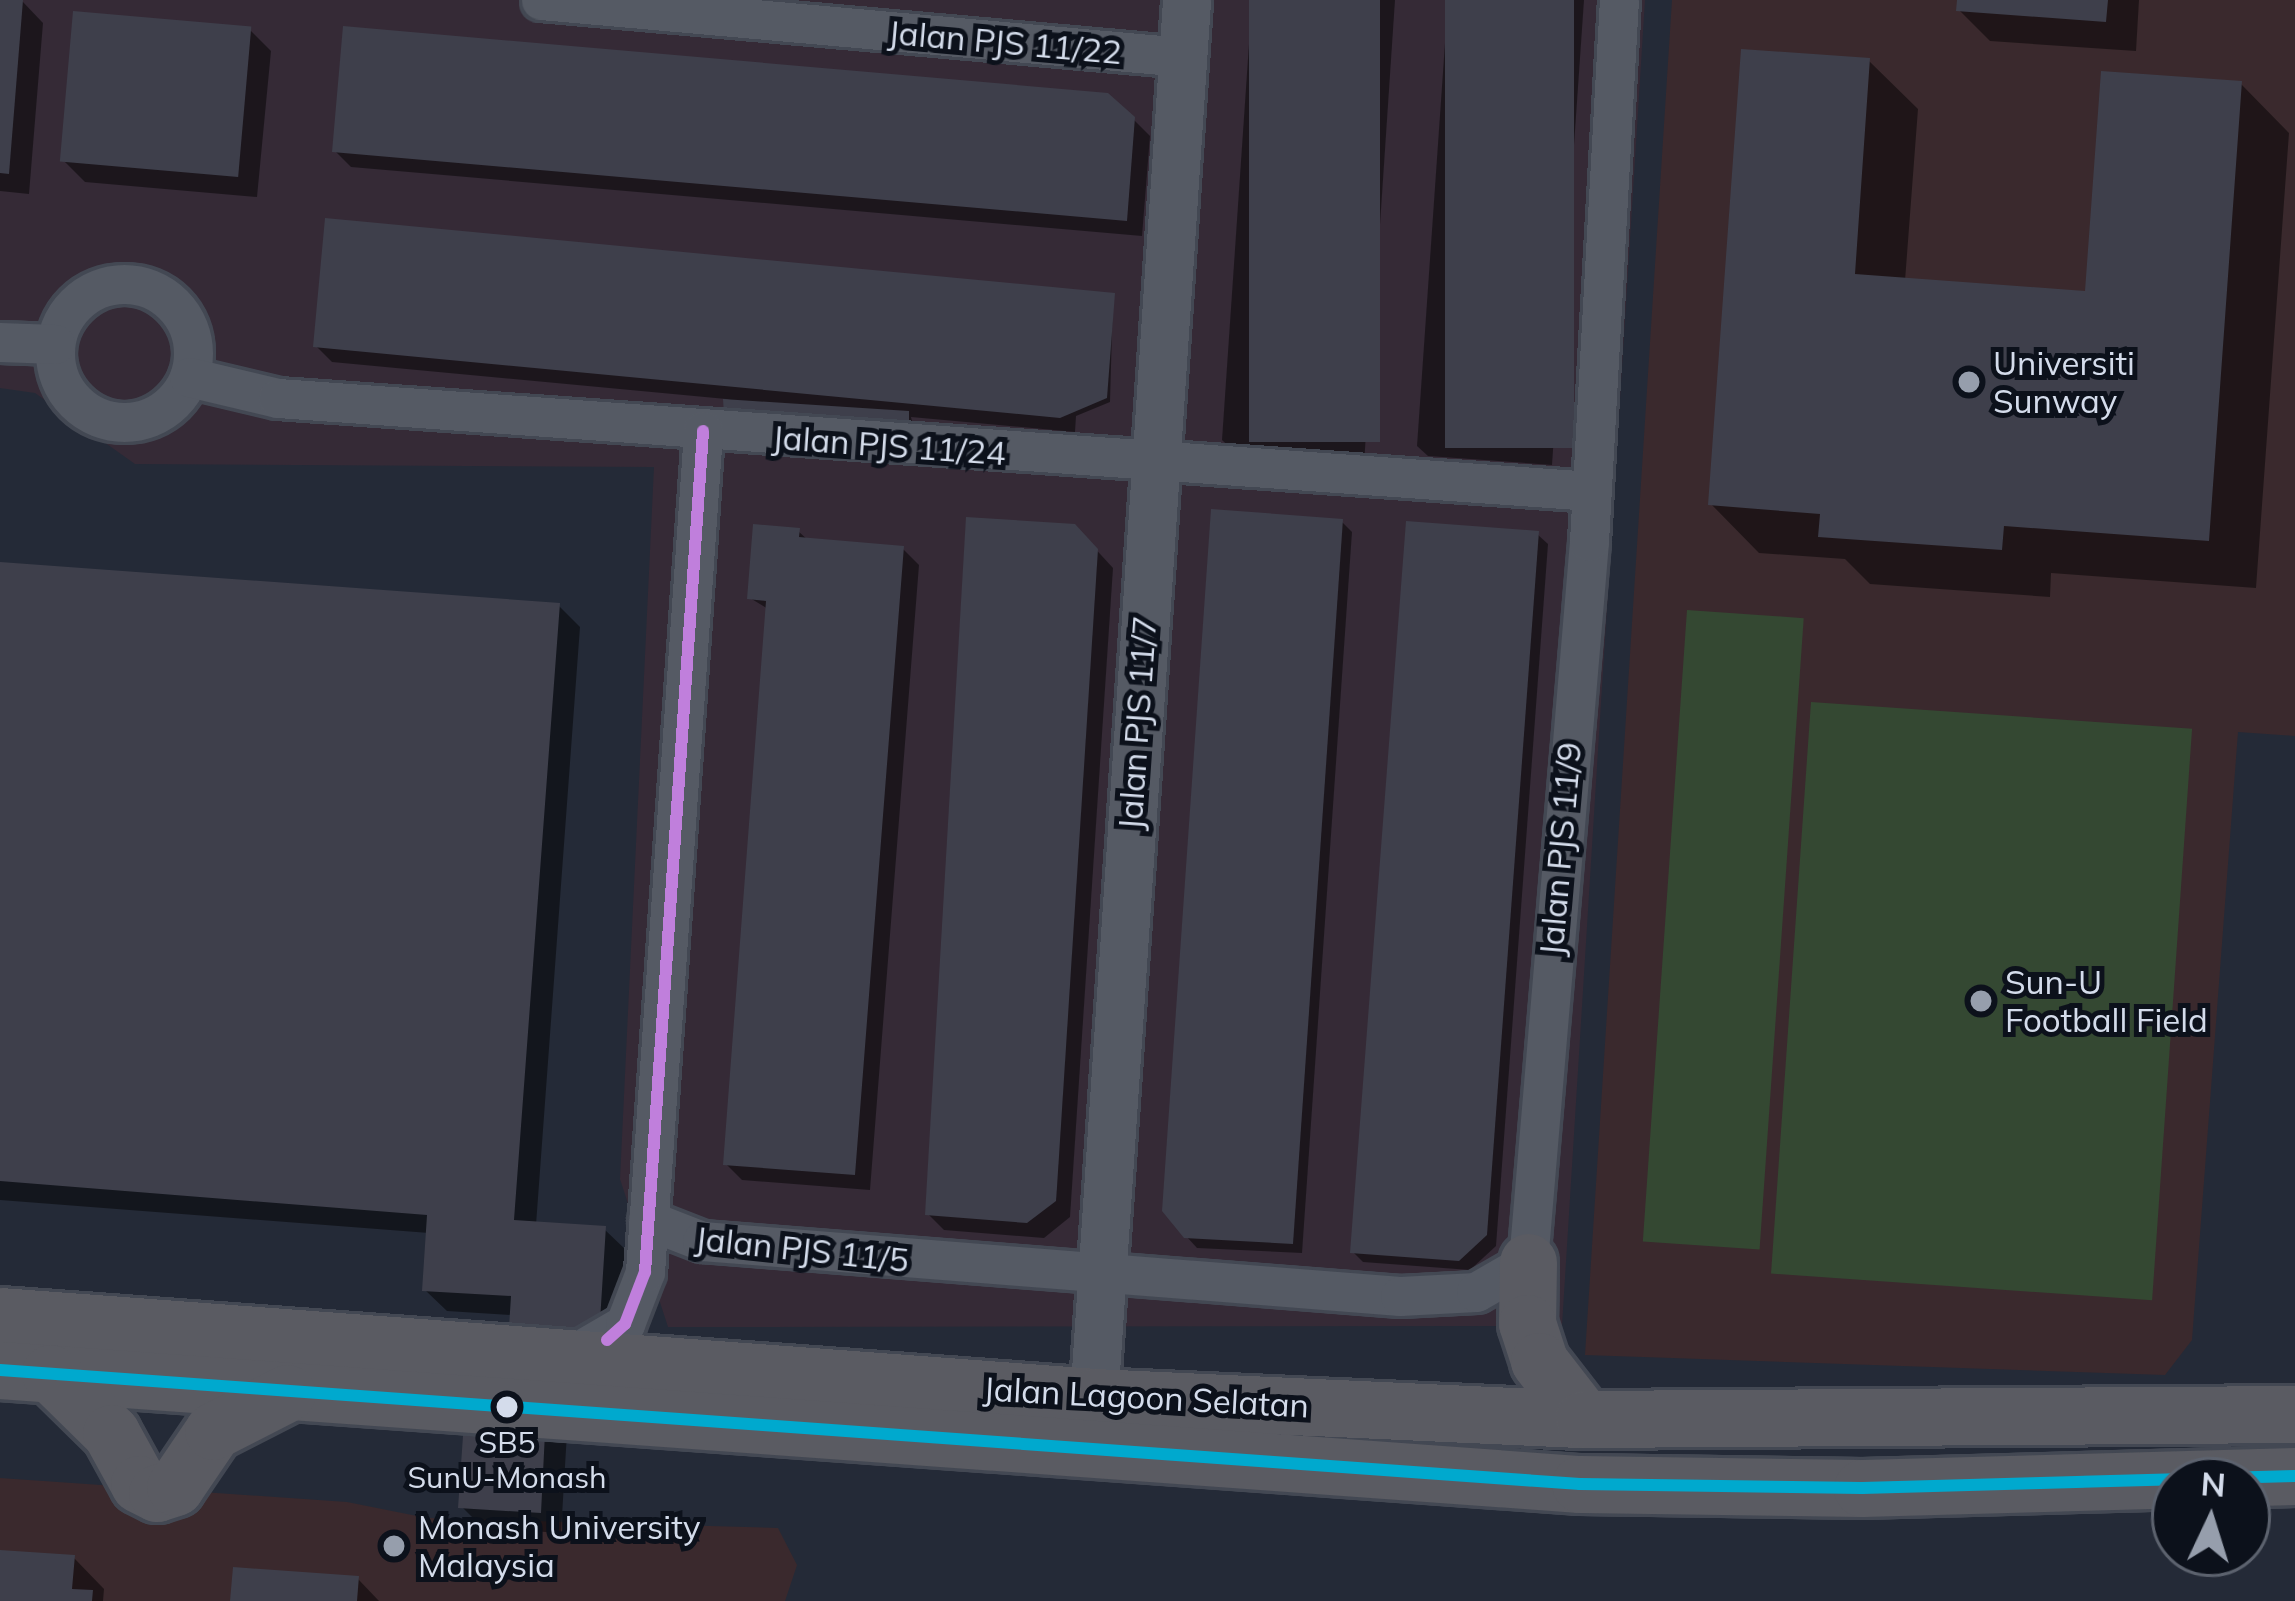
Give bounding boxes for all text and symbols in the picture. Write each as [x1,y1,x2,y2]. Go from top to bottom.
street label: Jalan PJS 11/22 [887,12,1123,72]
place label: Universiti Sunway [1993,343,2135,421]
marker: Universiti Sunway [1956,369,1982,395]
street label: Jalan PJS 11/24 [771,417,1007,473]
street label: Jalan PJS 11/7 [1110,615,1164,831]
street label: Jalan PJS 11/9 [1531,740,1589,958]
place label: Sun-U Football Field [2005,962,2208,1040]
marker: Sun-U Football Field [1968,988,1994,1014]
street label: Jalan PJS 11/5 [693,1218,911,1280]
street label: Jalan Lagoon Selatan [982,1369,1310,1425]
marker: SB5 SunU-Monash [496,1396,518,1418]
place label: SB5 SunU-Monash [407,1424,607,1494]
north arrow [2151,1457,2271,1577]
text: N [2199,1462,2227,1505]
place label: Monash University Malaysia [418,1507,700,1585]
marker: Monash University Malaysia [381,1533,407,1559]

